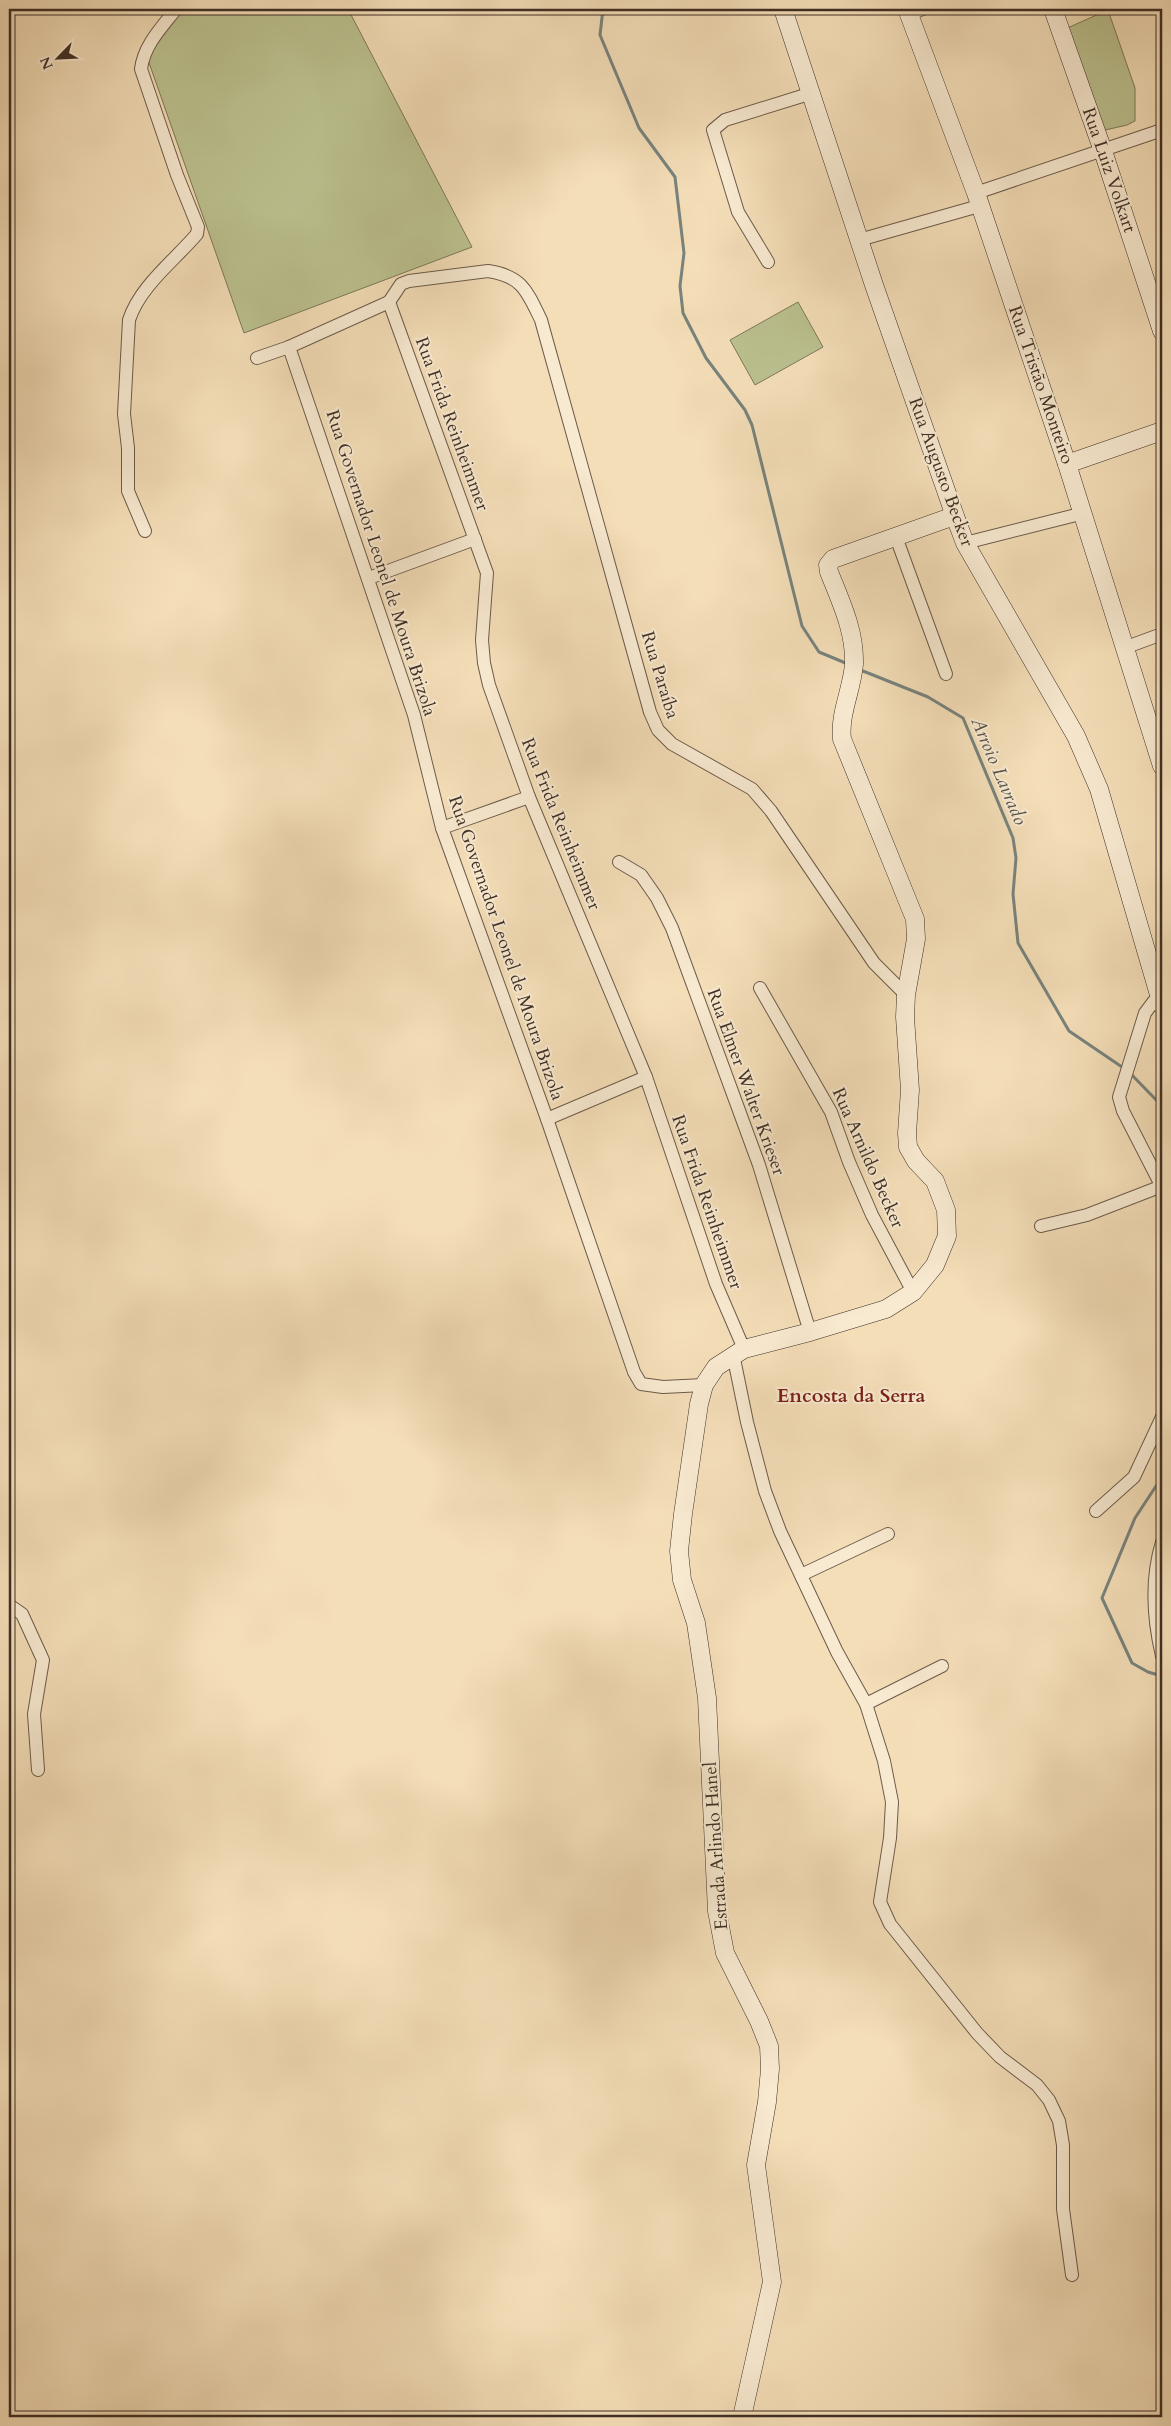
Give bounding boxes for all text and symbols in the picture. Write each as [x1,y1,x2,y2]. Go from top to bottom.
north arrow [32,32,82,82]
text: N [35,54,58,73]
street label: Rua Luiz Volkart [1076,104,1142,236]
street label: Rua Tristão Monteiro [1002,302,1080,468]
street label: Rua Frida Reinheimmer [409,334,495,515]
street label: Rua Augusto Becker [902,394,980,550]
street label: Rua Governador Leonel de Moura Brizola [320,407,442,719]
street label: Rua Paraíba [635,628,685,722]
water label: Arroio Lavrado [964,712,1033,829]
street label: Rua Frida Reinheimmer [515,734,607,914]
street label: Rua Governador Leonel de Moura Brizola [442,792,570,1104]
street label: Rua Elmer Walter Krieser [701,985,792,1179]
street label: Rua Arnildo Becker [826,1084,910,1233]
street label: Rua Frida Reinheimmer [665,1111,749,1293]
district label: Encosta da Serra [776,1382,926,1409]
street label: Estrada Arlindo Hanel [698,1761,734,1931]

